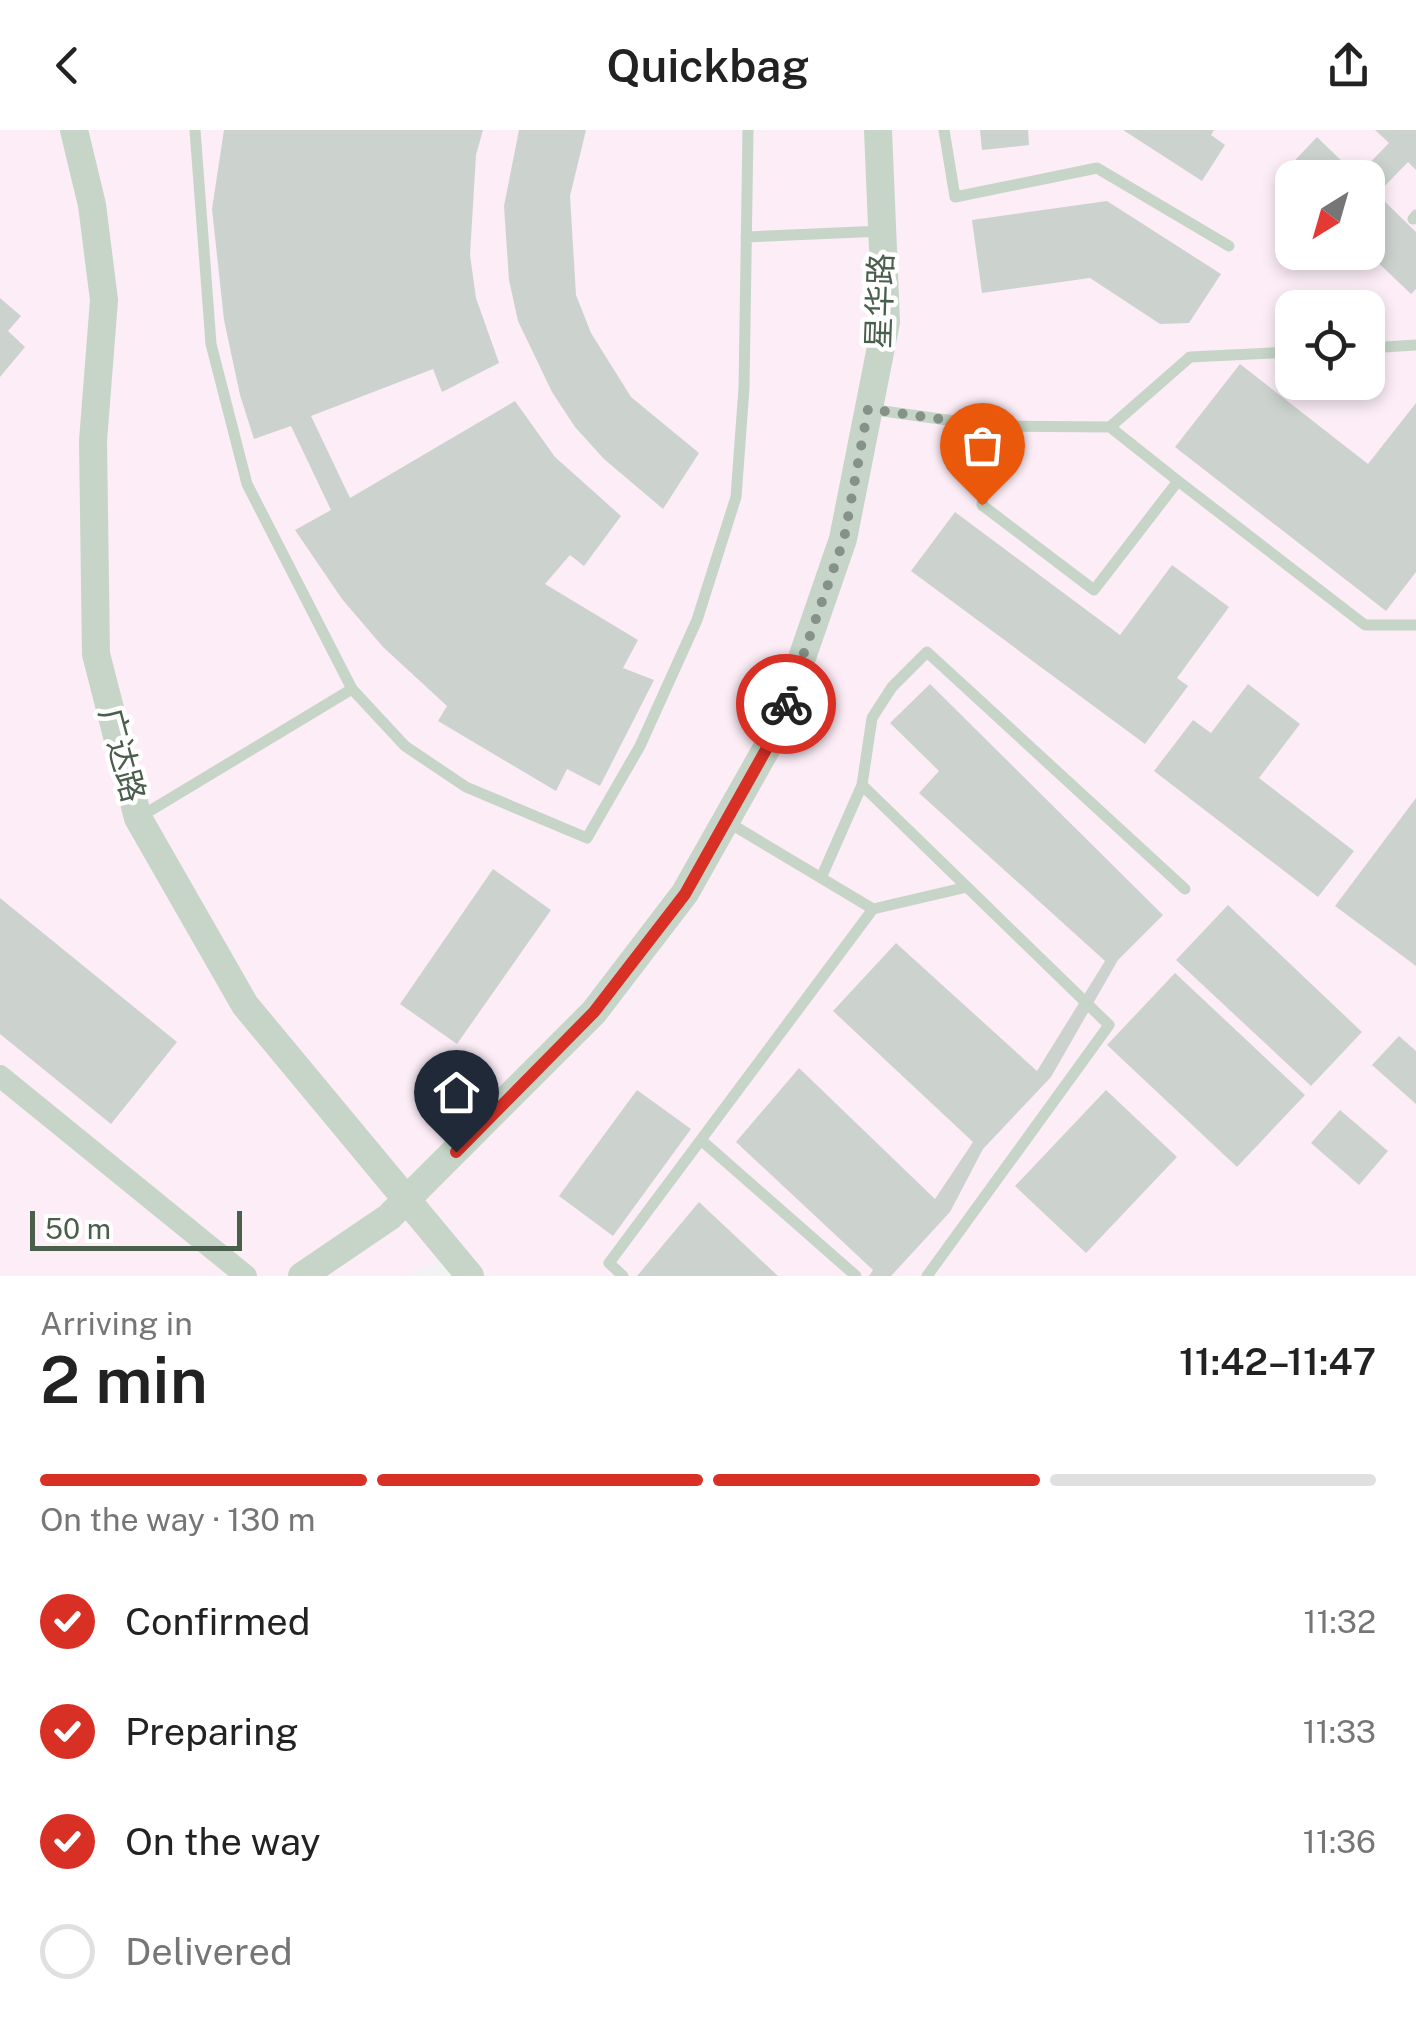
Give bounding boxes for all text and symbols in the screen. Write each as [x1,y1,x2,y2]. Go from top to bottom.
icon: back [40,38,95,93]
icon: share [1321,38,1376,93]
text: Quickbag [607,39,809,92]
north arrow [1275,160,1385,270]
map controls [1275,160,1385,400]
street label: 星华路 [859,252,900,350]
button: locate [1275,290,1385,400]
pin [940,403,1025,506]
icon: bag [955,418,1010,473]
courier [736,654,836,754]
icon: bike [759,677,814,732]
street label: 广达路 [92,704,153,806]
pin [414,1050,499,1153]
icon: home [429,1065,484,1120]
scale bar [30,1206,242,1250]
text: 50 m [45,1212,111,1245]
text: Arriving in [40,1305,193,1342]
text: 11:42–11:47 [1179,1339,1376,1384]
text: 2 min [40,1341,208,1418]
text: On the way · 130 m [40,1501,315,1538]
icon: check [40,1594,95,1649]
text: Confirmed [125,1599,310,1644]
text: 11:32 [1304,1603,1376,1640]
icon: check [40,1704,95,1759]
text: Preparing [125,1709,299,1754]
text: 11:33 [1303,1713,1376,1750]
icon: check [40,1814,95,1869]
text: On the way [125,1819,321,1864]
text: 11:36 [1303,1823,1376,1860]
text: Delivered [125,1929,293,1974]

